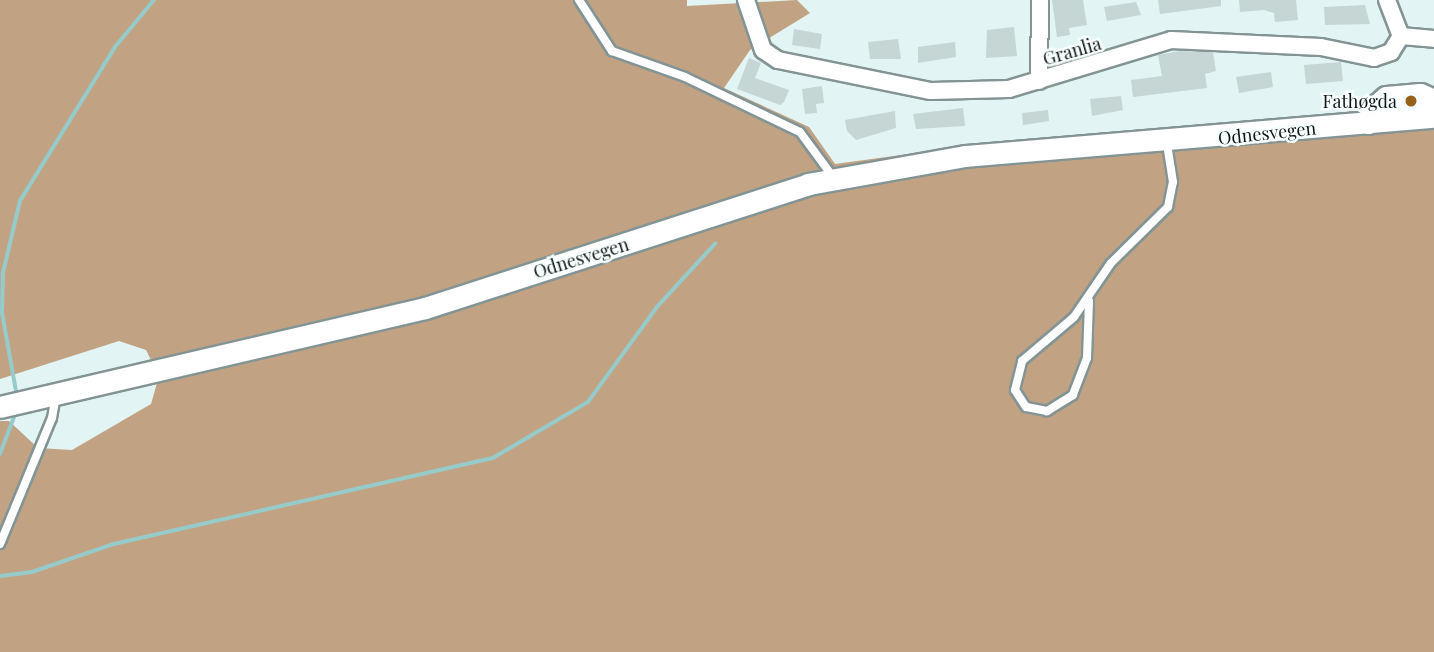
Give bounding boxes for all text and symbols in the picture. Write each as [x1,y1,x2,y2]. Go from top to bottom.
street label: Granlia [1040,32,1104,70]
place label: Fathøgda [1322,90,1397,112]
marker: Fathøgda [1403,93,1419,109]
street label: Odnesvegen [1217,117,1317,149]
street label: Odnesvegen [531,233,631,283]

